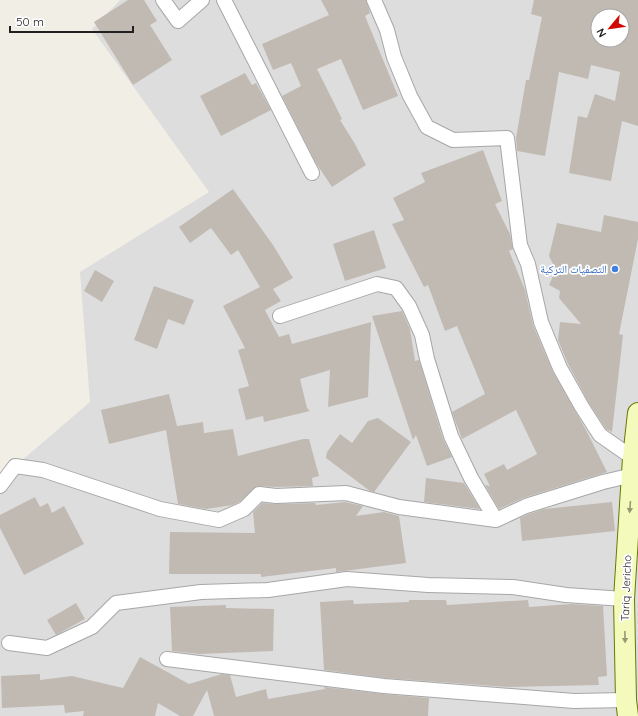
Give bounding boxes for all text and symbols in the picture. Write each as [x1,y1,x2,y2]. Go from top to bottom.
scale bar [10,8,133,34]
north arrow [590,8,630,48]
text: 50 m [16,14,44,29]
text: N [593,26,609,40]
place label: التصفيات التركية [540,262,607,276]
marker: التصفيات التركية [610,264,620,274]
one-way arrow [627,501,634,513]
street label: Tariq Jericho [618,554,634,621]
one-way arrow [622,631,628,644]

